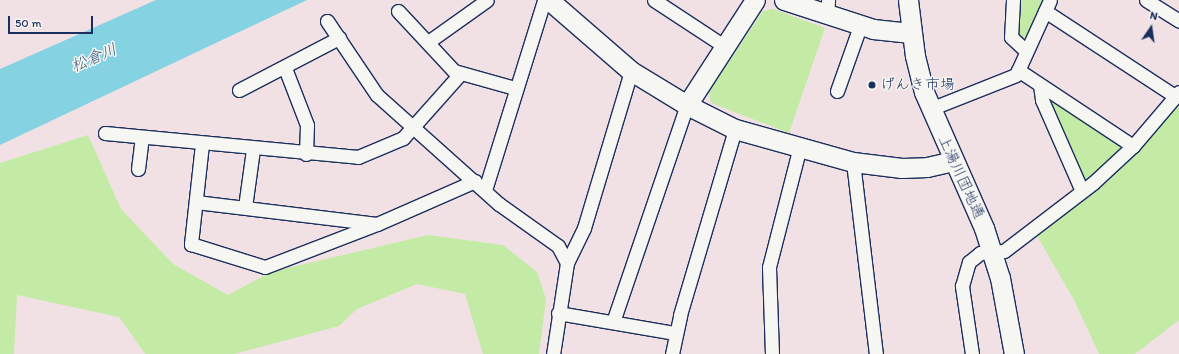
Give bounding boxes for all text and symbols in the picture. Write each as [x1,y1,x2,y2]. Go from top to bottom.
scale bar [10,8,95,34]
north arrow [1131,8,1171,48]
text: N [1149,9,1159,23]
text: 50 m [15,16,41,30]
water label: 松倉川 [68,40,120,76]
place label: げんき市場 [880,76,955,94]
marker: げんき市場 [867,80,877,90]
street label: 上湯川団地通 [934,132,988,222]

